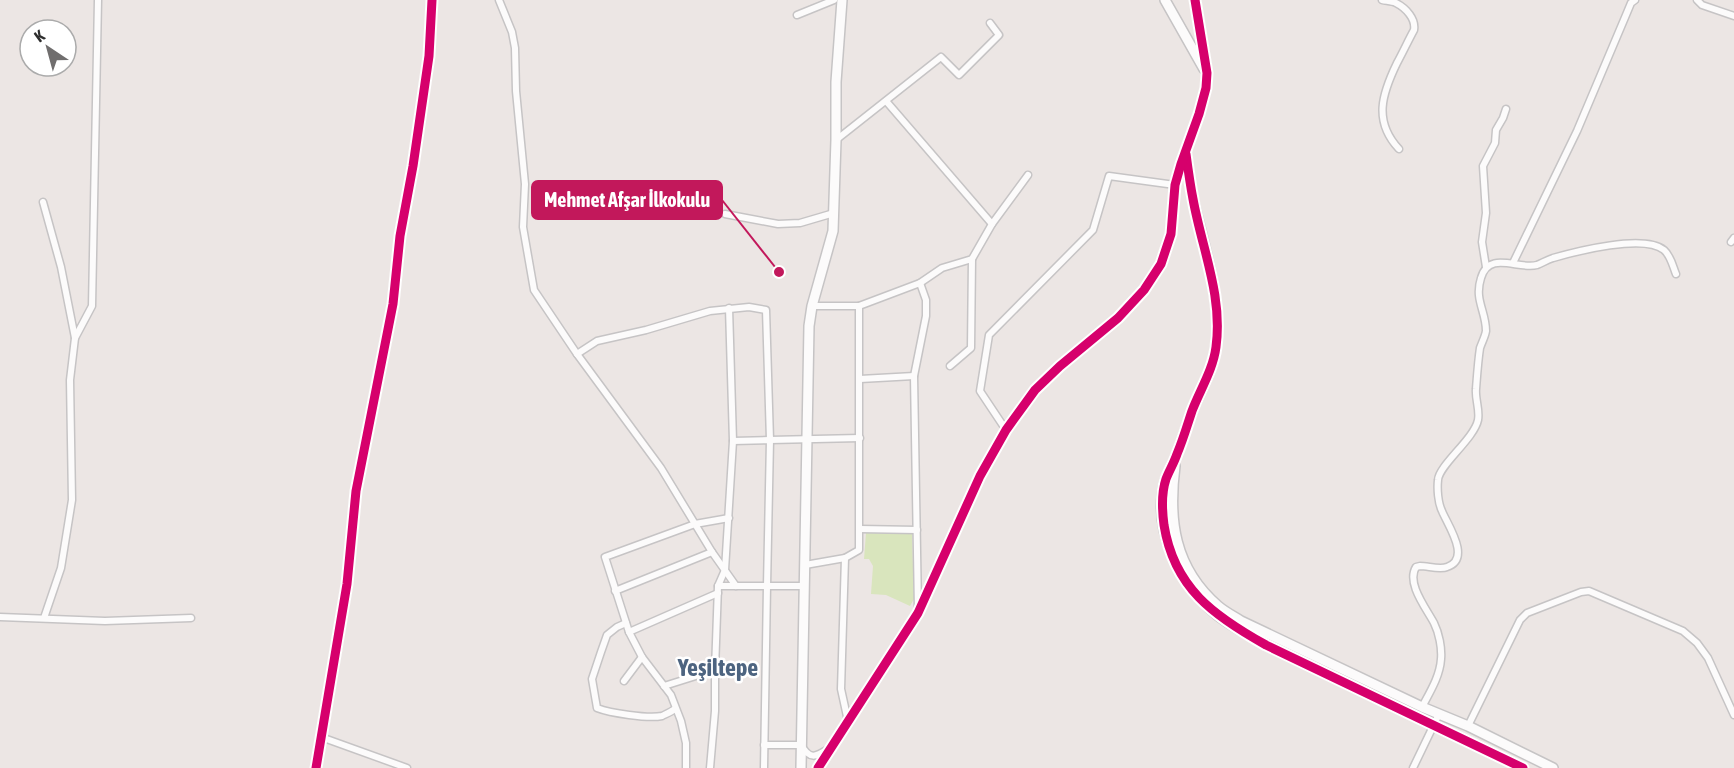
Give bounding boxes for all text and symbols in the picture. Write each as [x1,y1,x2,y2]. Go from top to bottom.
north arrow [18,18,78,78]
text: K [31,26,48,45]
callout: Mehmet Afşar İlkokulu [532,181,722,219]
text: Mehmet Afşar İlkokulu [544,188,710,211]
district label: Yeşiltepe [677,654,758,681]

